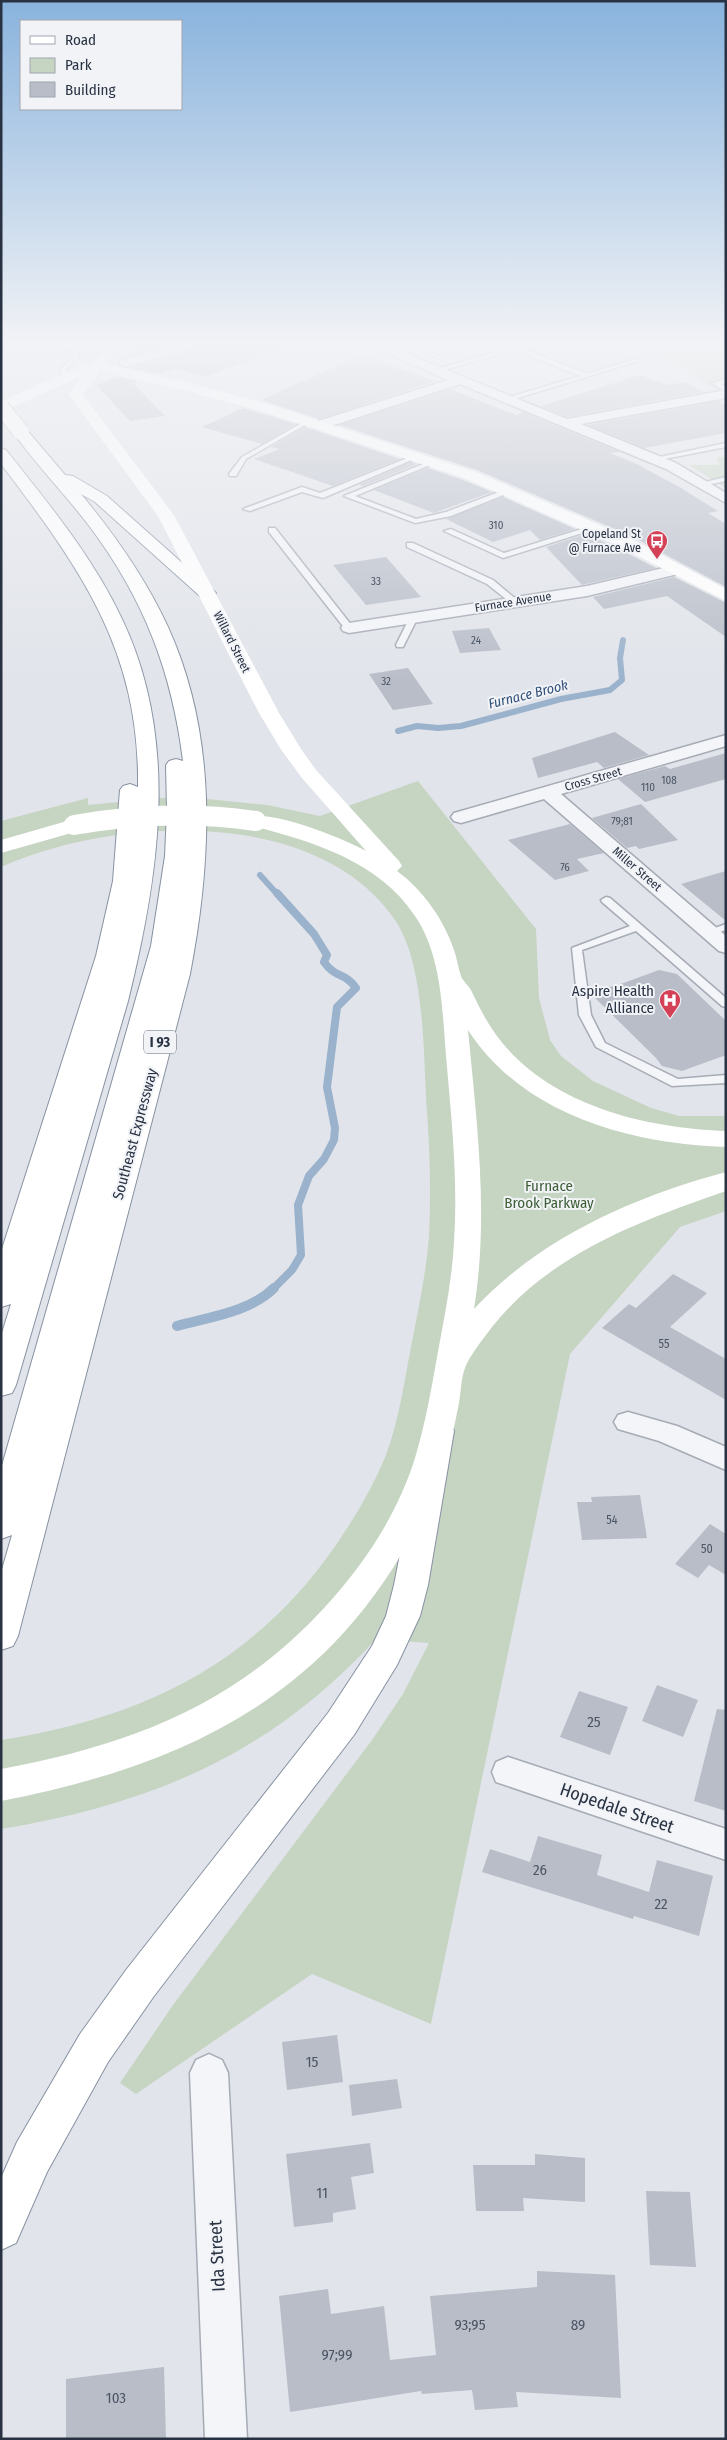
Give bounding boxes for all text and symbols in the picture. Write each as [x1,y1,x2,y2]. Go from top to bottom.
legend [20,20,182,110]
text: Road [65,31,96,49]
text: Park [65,56,92,74]
text: Building [65,81,116,99]
house number: 310 [489,519,504,532]
place label: Copeland St @ Furnace Ave [568,527,641,555]
bus stop icon: Copeland St @ Furnace Ave [645,529,669,560]
house number: 33 [371,575,381,588]
street label: Furnace Avenue [474,589,552,615]
street label: Willard Street [211,609,253,675]
house number: 24 [471,634,482,647]
house number: 32 [381,675,391,688]
water label: Furnace Brook [486,676,570,713]
street label: Cross Street [563,764,623,794]
house number: 108 [661,774,677,787]
house number: 110 [641,781,655,794]
house number: 79;81 [611,815,633,828]
street label: Miller Street [610,844,664,894]
house number: 76 [560,861,570,874]
place label: Aspire Health Alliance [572,982,654,1017]
hospital icon: Aspire Health Alliance [658,988,682,1019]
road number: I 93 [144,1030,176,1054]
street label: Southeast Expressway [109,1066,161,1202]
park label: Furnace Brook Parkway [504,1177,594,1212]
house number: 55 [659,1337,670,1351]
house number: 54 [606,1513,618,1527]
house number: 50 [701,1542,713,1556]
house number: 25 [587,1713,601,1731]
street label: Hopedale Street [557,1778,677,1838]
house number: 26 [533,1861,547,1879]
house number: 22 [654,1895,668,1913]
house number: 15 [306,2053,318,2071]
house number: 11 [316,2184,328,2202]
street label: Ida Street [204,2220,230,2292]
house number: 93;95 [454,2316,486,2334]
house number: 89 [571,2316,585,2334]
house number: 97;99 [322,2346,352,2364]
house number: 103 [106,2389,126,2407]

